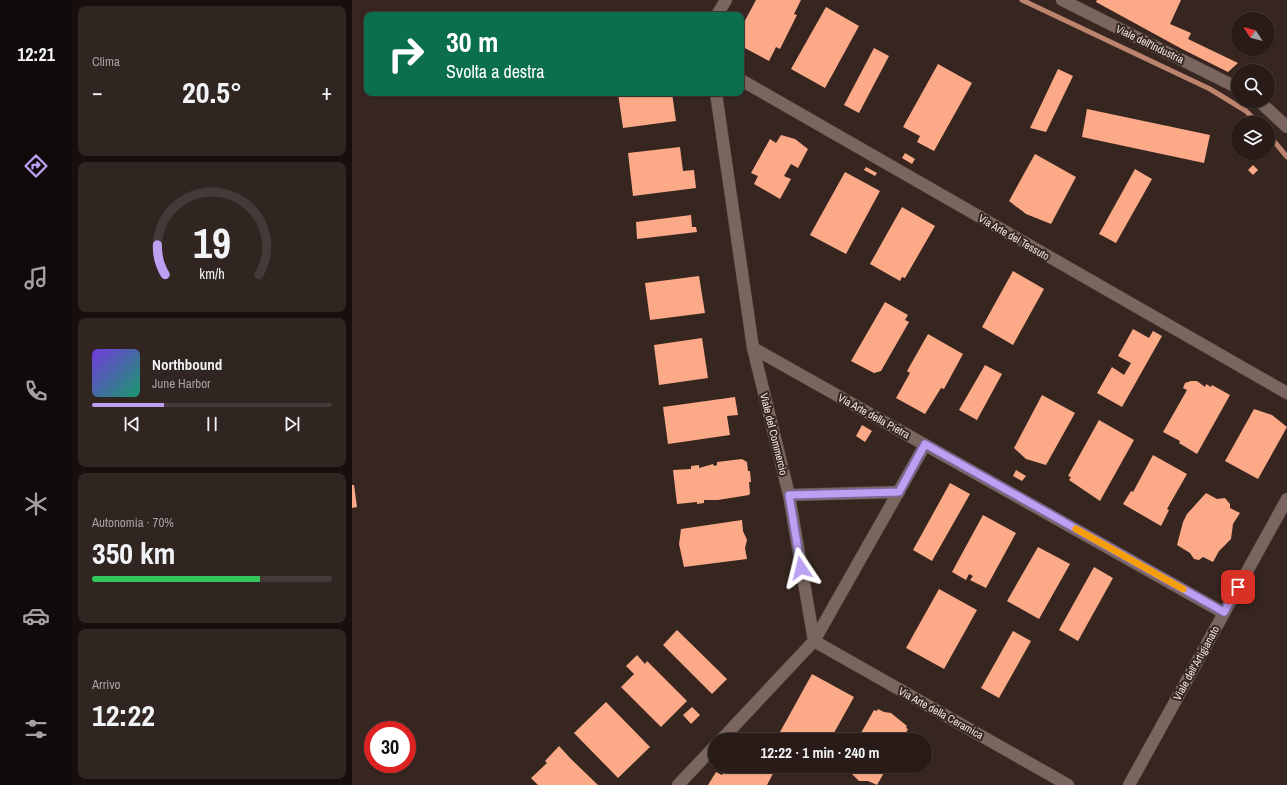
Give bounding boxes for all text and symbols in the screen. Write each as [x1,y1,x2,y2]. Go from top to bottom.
north arrow [1231,12,1275,56]
map controls [1231,12,1275,160]
street label: Viale dell'Industria [1114,22,1186,66]
text: 30 m [446,23,498,61]
icon: right [380,28,432,80]
text: 12:21 [17,42,55,67]
text: Clima [92,53,120,70]
text: Svolta a destra [446,59,544,84]
button: search [1231,64,1275,108]
text: 20.5° [182,72,242,112]
text: − [92,77,103,107]
text: + [321,77,332,107]
button: layers [1231,116,1275,160]
icon: directions [22,152,50,180]
street label: Via Arte del Tessuto [976,211,1052,263]
text: 19 [193,214,231,270]
text: km/h [199,263,225,282]
icon: music [22,264,50,292]
text: Northbound [152,354,222,375]
text: June Harbor [152,375,211,392]
icon: phone [22,377,50,405]
street label: Via Arte della Pietra [836,390,912,442]
street label: Viale del Commercio [757,392,791,476]
icon: previous [121,413,143,435]
icon: pause [201,413,223,435]
icon: next [281,413,303,435]
icon: climate [22,490,50,518]
text: Autonomia · 70% [92,514,174,531]
text: 350 km [92,533,175,573]
position arrow [780,547,822,589]
pin [1221,570,1255,604]
icon: arrive [1227,576,1249,598]
icon: car [22,602,50,630]
street label: Viale dell'Artigianato [1170,623,1222,703]
text: Arrivo [92,676,120,693]
street label: Via Arte della Ceramica [896,684,986,742]
text: 12:22 [92,695,155,735]
icon: filters [22,715,50,743]
speed limit sign: 30 [364,721,416,773]
text: 12:22 · 1 min · 240 m [761,742,879,763]

